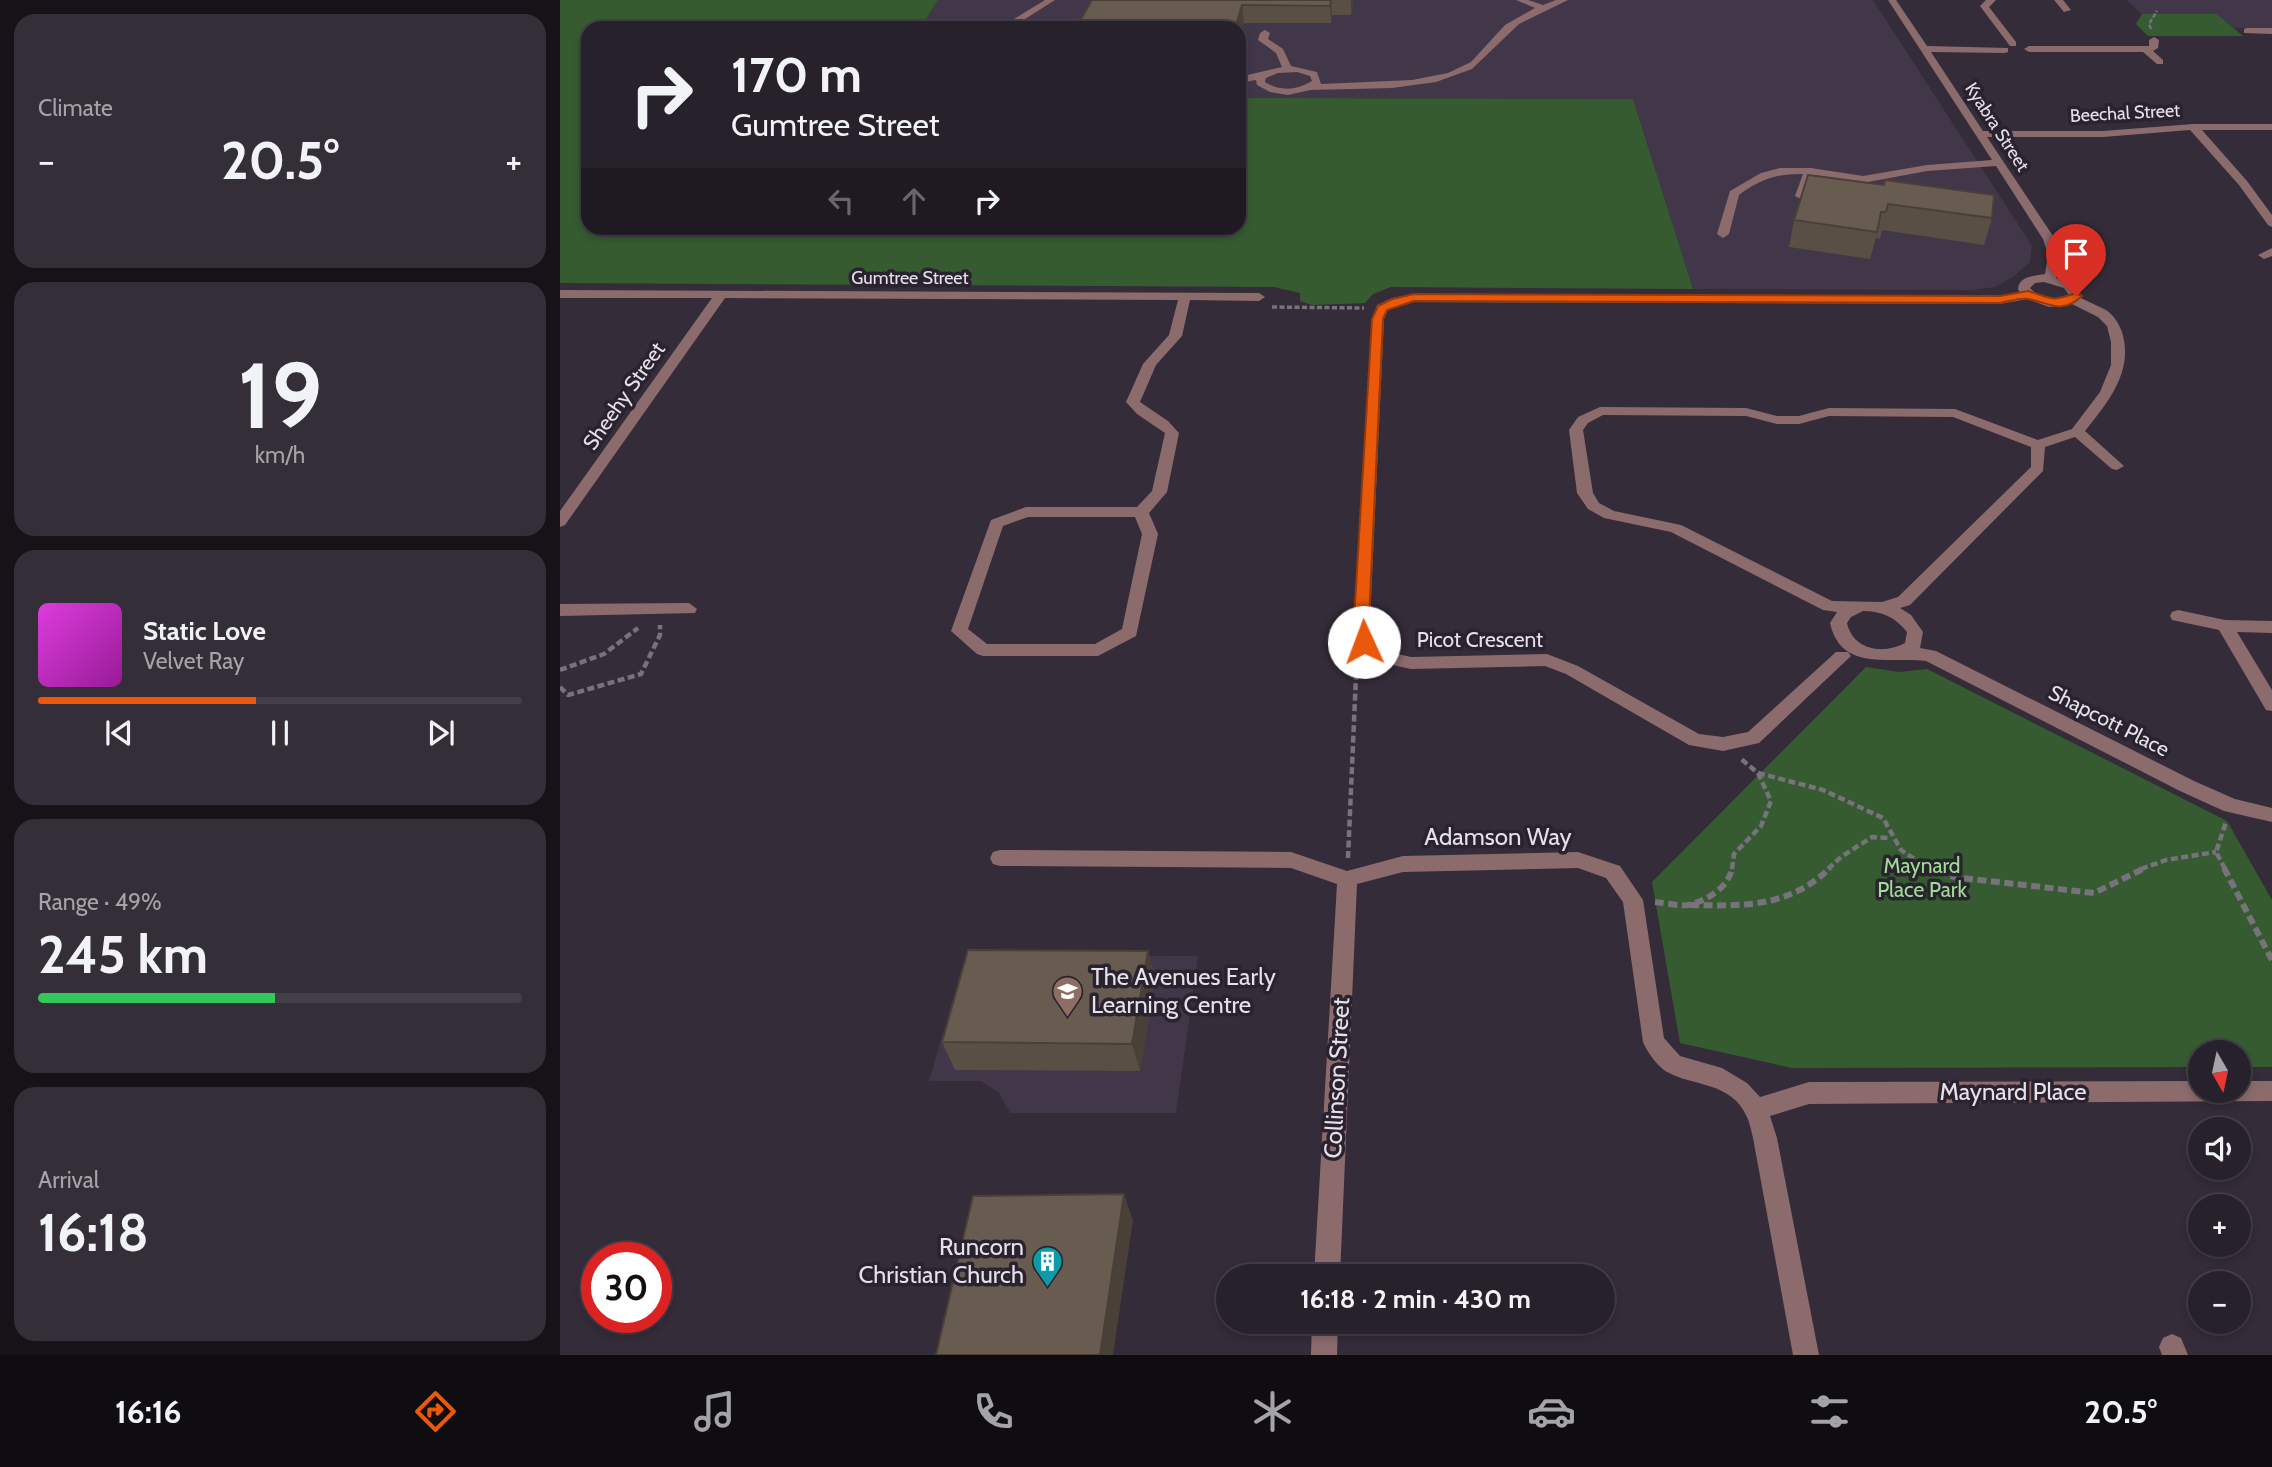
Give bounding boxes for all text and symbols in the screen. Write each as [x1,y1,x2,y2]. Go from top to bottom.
text: 170 m [731,45,862,104]
icon: right [616,49,707,140]
street label: Kyabra Street [1960,79,2034,175]
text: Climate [38,94,113,122]
street label: Beechal Street [2069,99,2181,127]
text: Gumtree Street [731,105,940,144]
text: 20.5° [221,129,339,192]
text: − [38,137,55,184]
text: + [505,137,522,184]
icon: left [822,182,860,220]
icon: ahead [895,182,933,220]
icon: right [968,182,1006,220]
pin [2046,224,2106,296]
icon: arrive [2057,235,2095,273]
street label: Gumtree Street [851,267,969,289]
street label: Sheehy Street [577,337,670,454]
text: 19 [238,340,322,451]
text: km/h [255,441,305,469]
position arrow [1327,605,1401,679]
text: Static Love [143,615,266,647]
street label: Picot Crescent [1417,627,1543,652]
text: Velvet Ray [143,647,244,675]
street label: Shapcott Place [2045,679,2174,762]
icon: previous [100,714,138,752]
icon: pause [261,714,299,752]
icon: next [422,714,460,752]
street label: Adamson Way [1424,822,1572,851]
park label: Maynard Place Park [1877,853,1967,902]
text: Range · 49% [38,888,162,916]
text: 245 km [38,923,208,986]
place label: The Avenues Early Learning Centre [1091,962,1276,1019]
school or university icon: The Avenues Early Learning Centre [1051,974,1085,1018]
street label: Collinson Street [1318,997,1355,1159]
north arrow [2188,1040,2250,1102]
map controls [2188,1040,2251,1334]
street label: Maynard Place [1939,1077,2087,1106]
button: sound [2188,1117,2251,1180]
text: Arrival [38,1166,99,1194]
button: + [2188,1194,2251,1257]
text: 16:18 [38,1201,149,1264]
place label: Runcorn Christian Church [859,1232,1024,1289]
speed limit sign: 30 [581,1242,672,1333]
building icon: Runcorn Christian Church [1030,1244,1064,1288]
button: − [2188,1271,2251,1334]
text: 16:18 · 2 min · 430 m [1300,1283,1531,1315]
icon: directions [411,1387,460,1436]
icon: music [690,1387,739,1436]
icon: phone [969,1387,1018,1436]
icon: climate [1248,1387,1297,1436]
icon: car [1527,1387,1576,1436]
icon: filters [1805,1387,1854,1436]
text: 16:16 [115,1392,182,1431]
text: 20.5° [2084,1392,2157,1431]

